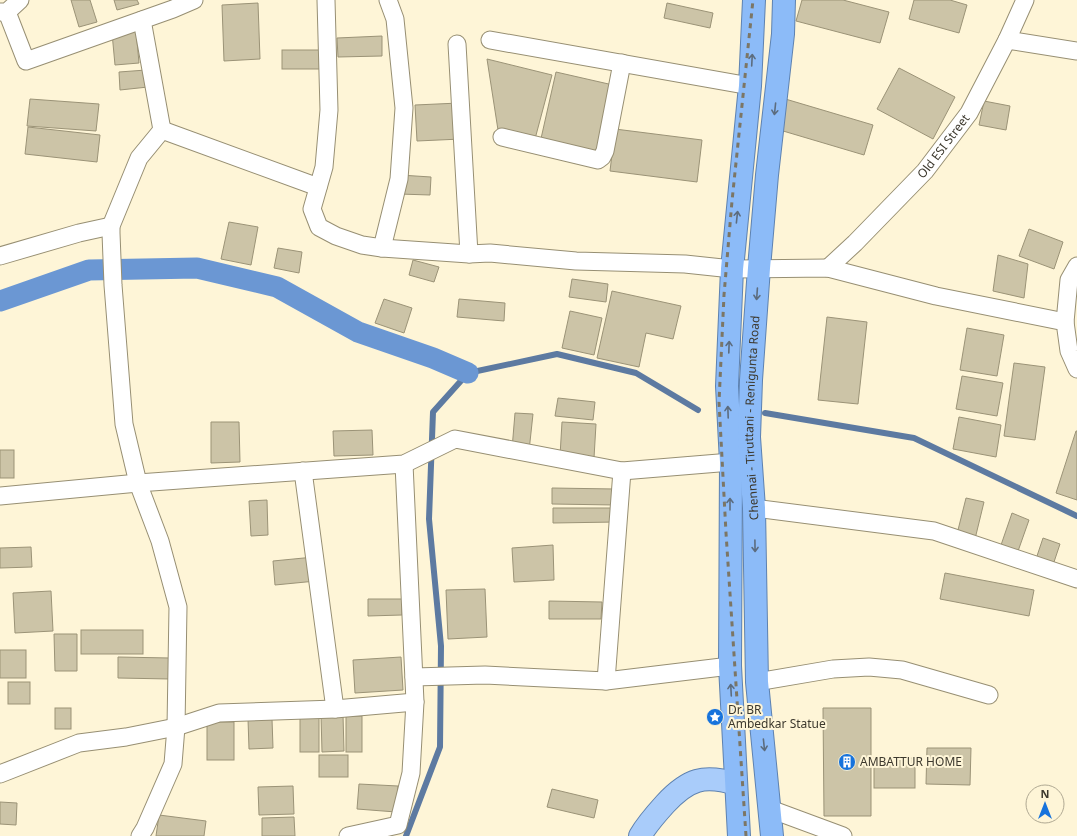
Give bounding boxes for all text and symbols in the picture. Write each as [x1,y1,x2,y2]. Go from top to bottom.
one-way arrow [748,54,755,67]
one-way arrow [771,102,778,115]
street label: Old ESI Street [913,110,974,182]
one-way arrow [733,211,741,224]
one-way arrow [754,287,761,300]
street label: Chennai - Tiruttani - Renigunta Road [740,315,764,520]
one-way arrow [725,341,732,354]
one-way arrow [724,406,732,419]
one-way arrow [726,498,734,511]
one-way arrow [751,539,759,552]
one-way arrow [728,684,735,697]
place label: Dr. BR Ambedkar Statue [728,701,826,732]
place icon: Dr. BR Ambedkar Statue [705,707,725,727]
one-way arrow [760,738,767,751]
building icon: AMBATTUR HOME [837,752,857,772]
place label: AMBATTUR HOME [860,753,962,770]
north arrow [1025,784,1065,824]
text: N [1041,786,1049,801]

